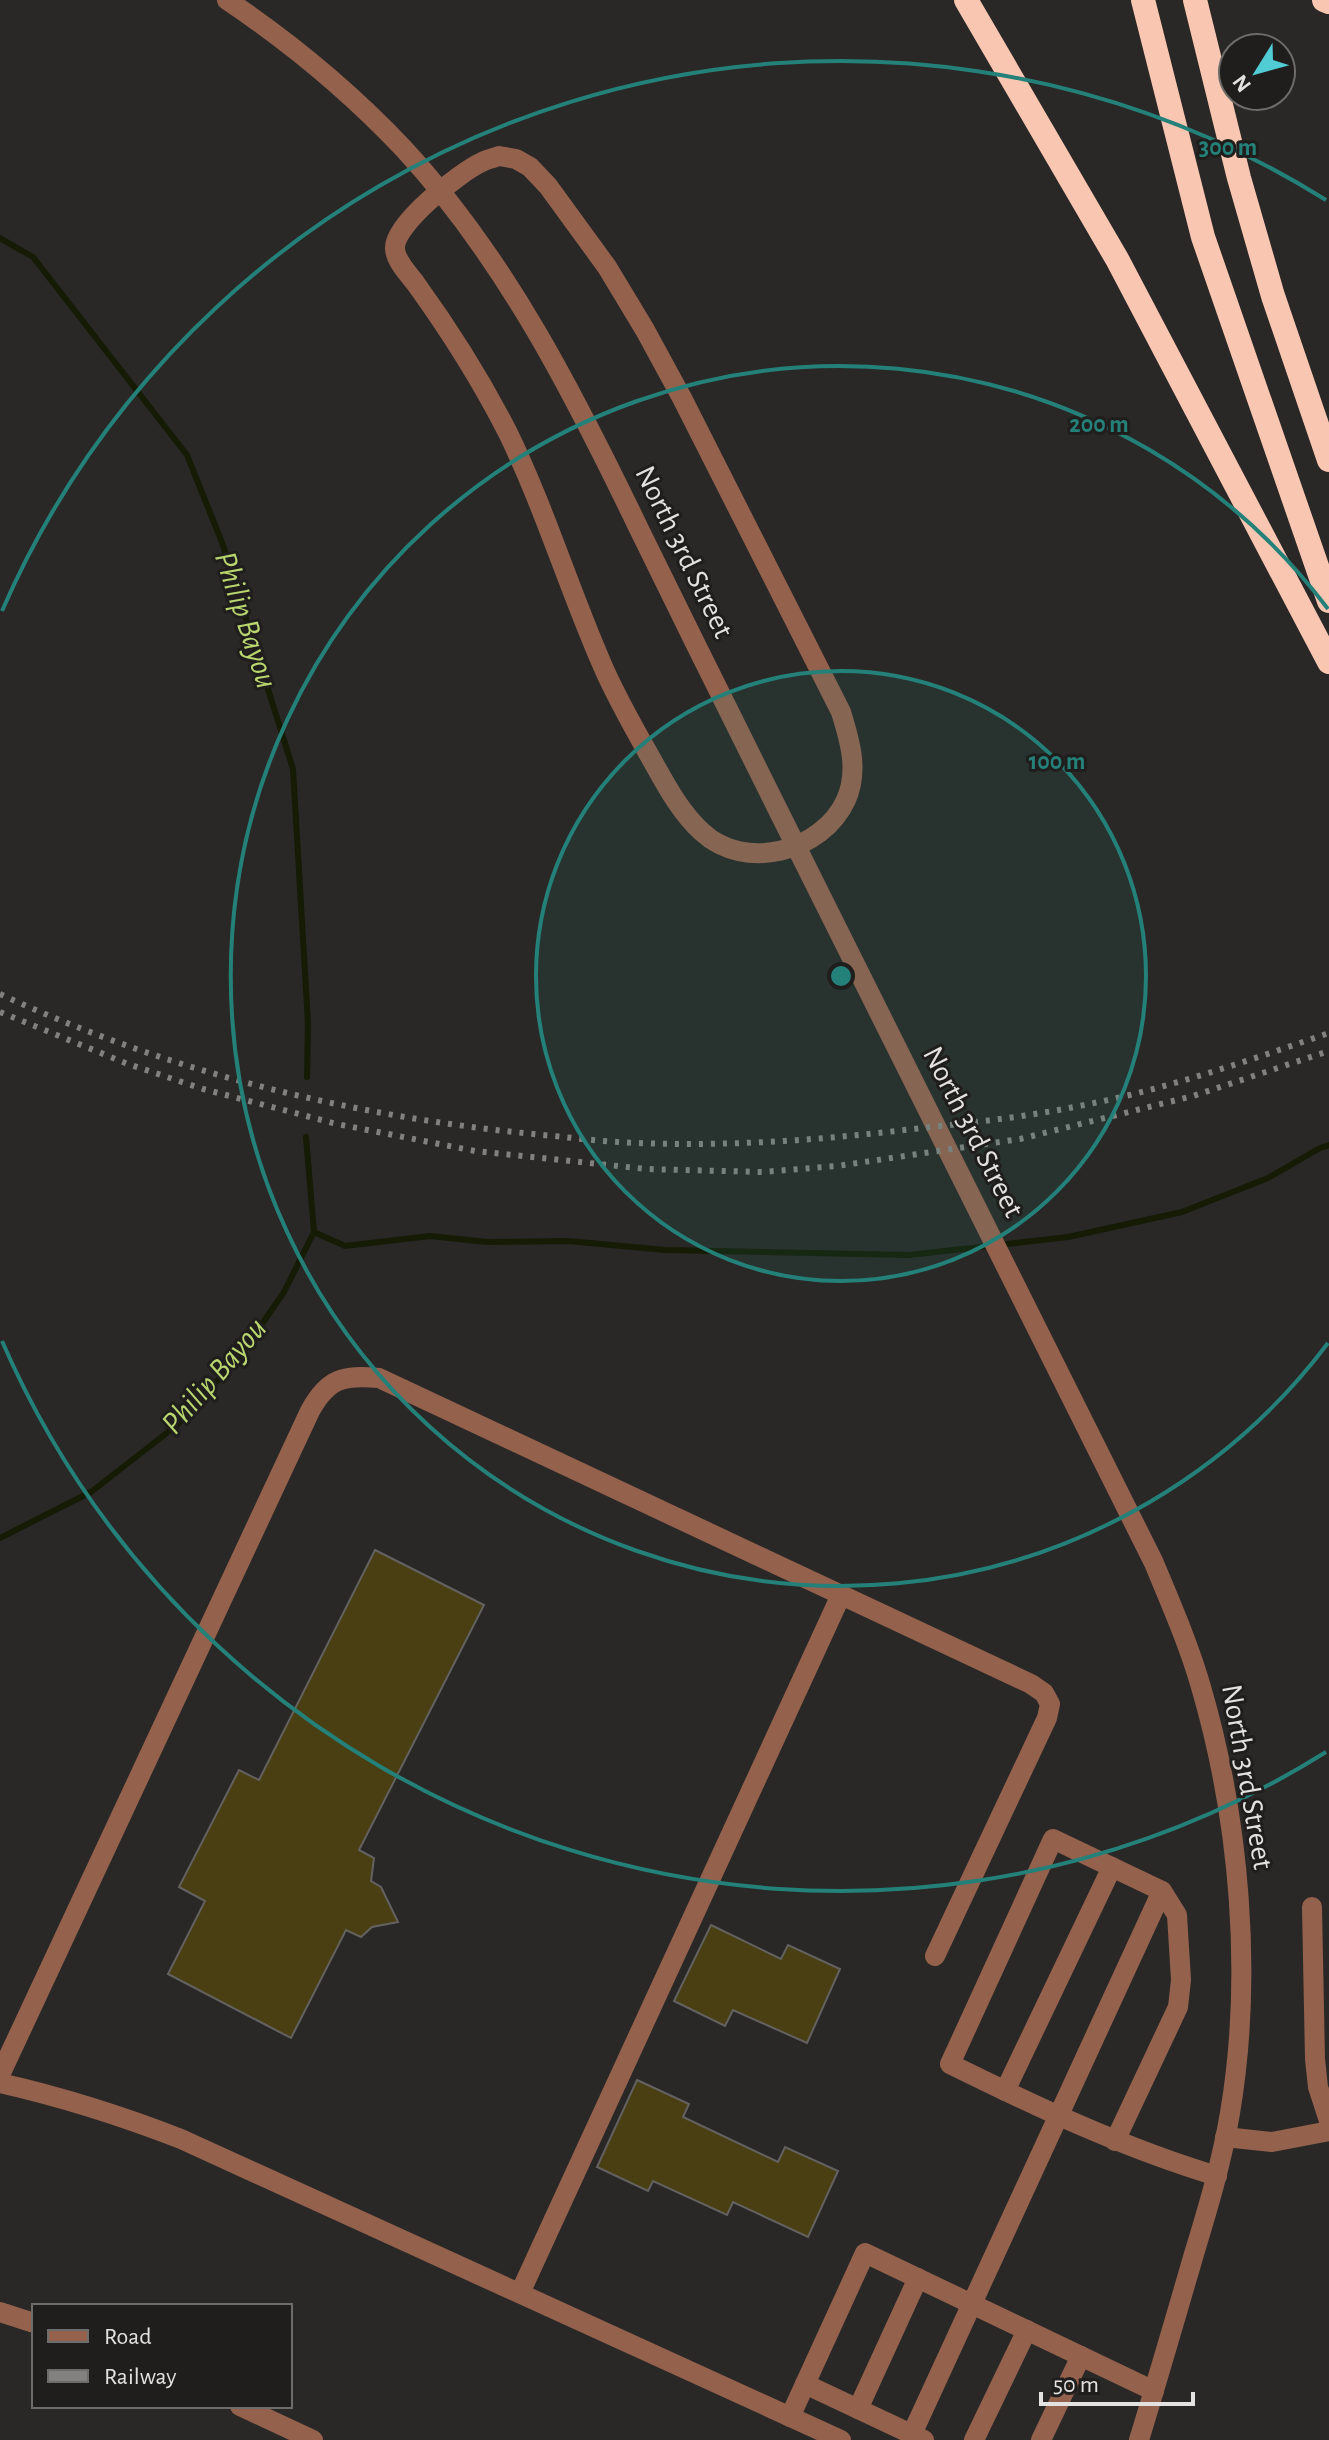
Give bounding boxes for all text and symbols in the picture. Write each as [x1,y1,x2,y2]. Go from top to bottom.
north arrow [1217,32,1297,112]
text: N [1228,71,1255,96]
text: 300 m [1199,136,1257,160]
text: 200 m [1069,413,1129,437]
street label: North 3rd Street [629,461,739,643]
water label: Philip Bayou [208,548,283,693]
text: 100 m [1029,750,1085,774]
centre of rings [827,962,855,990]
street label: North 3rd Street [917,1042,1029,1223]
water label: Philip Bayou [155,1312,273,1441]
street label: North 3rd Street [1216,1682,1278,1872]
legend [32,2304,292,2408]
text: Road [104,2325,152,2349]
scale bar [1041,2356,1193,2406]
text: Railway [104,2365,176,2389]
text: 50 m [1053,2373,1099,2397]

